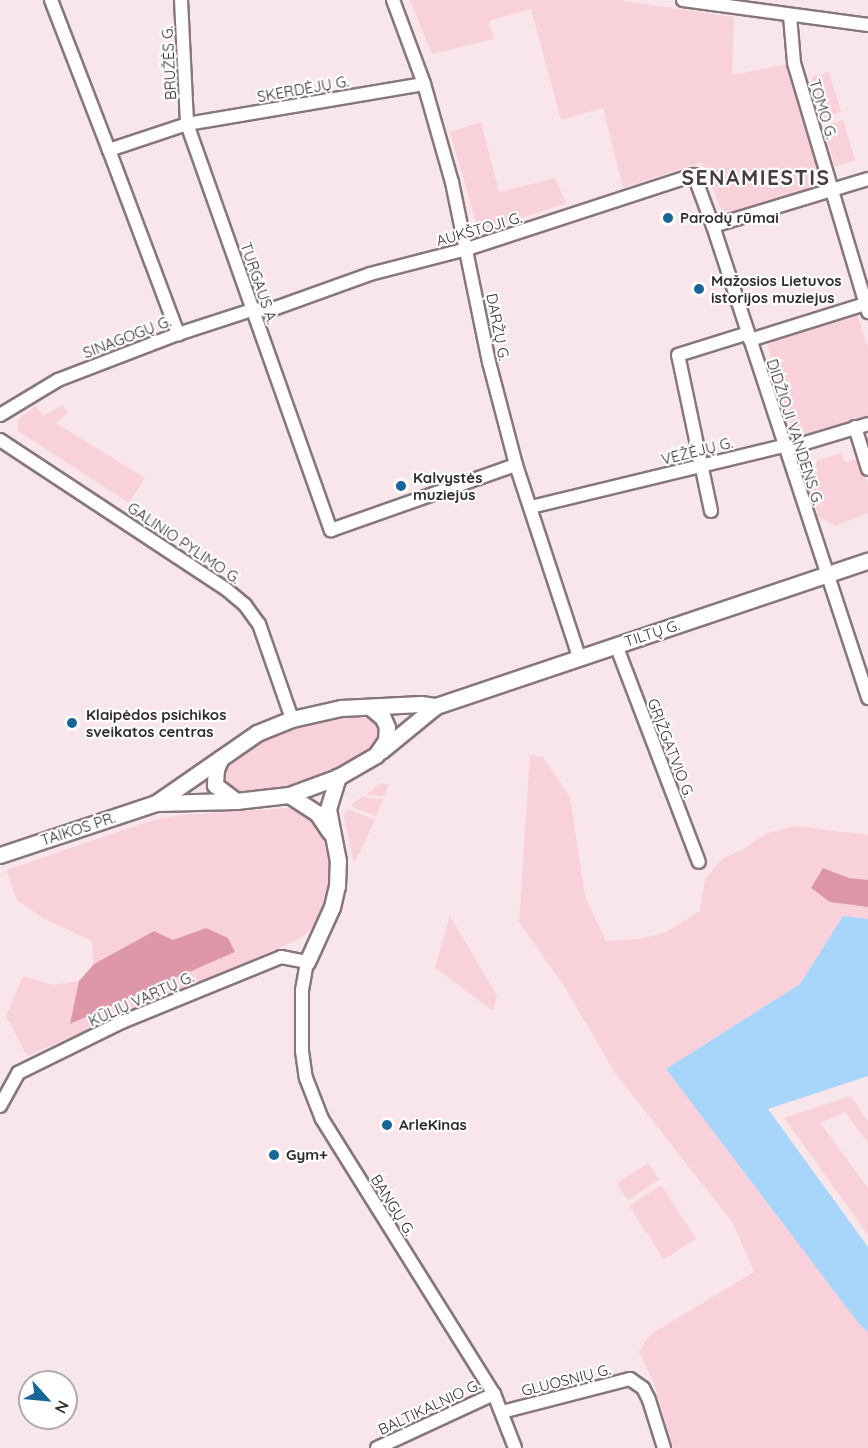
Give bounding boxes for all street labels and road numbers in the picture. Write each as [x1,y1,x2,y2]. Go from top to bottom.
street label: BRUŽĖS G. [158,25,180,101]
street label: SKERDĖJŲ G. [256,72,350,106]
street label: TOMO G. [805,77,841,141]
street label: AUKŠTOJI G. [434,208,524,250]
street label: TURGAUS A. [237,240,281,326]
street label: DARŽŲ G. [483,292,513,362]
street label: SINAGOGŲ G. [80,312,174,362]
street label: DIDŽIOJI VANDENS G. [763,357,827,507]
street label: VEŽĖJŲ G. [659,433,735,469]
street label: GALINIO PYLIMO G. [124,499,244,587]
street label: TILTŲ G. [622,616,682,650]
street label: GRĮŽGATVIO G. [644,696,698,800]
street label: TAIKOS PR. [39,809,117,849]
street label: KŪLIŲ VARTŲ G. [86,968,196,1030]
street label: BANGŲ G. [367,1171,419,1239]
street label: GLUOSNIŲ G. [520,1360,612,1400]
street label: BALTIKALNIO G. [375,1375,483,1439]

